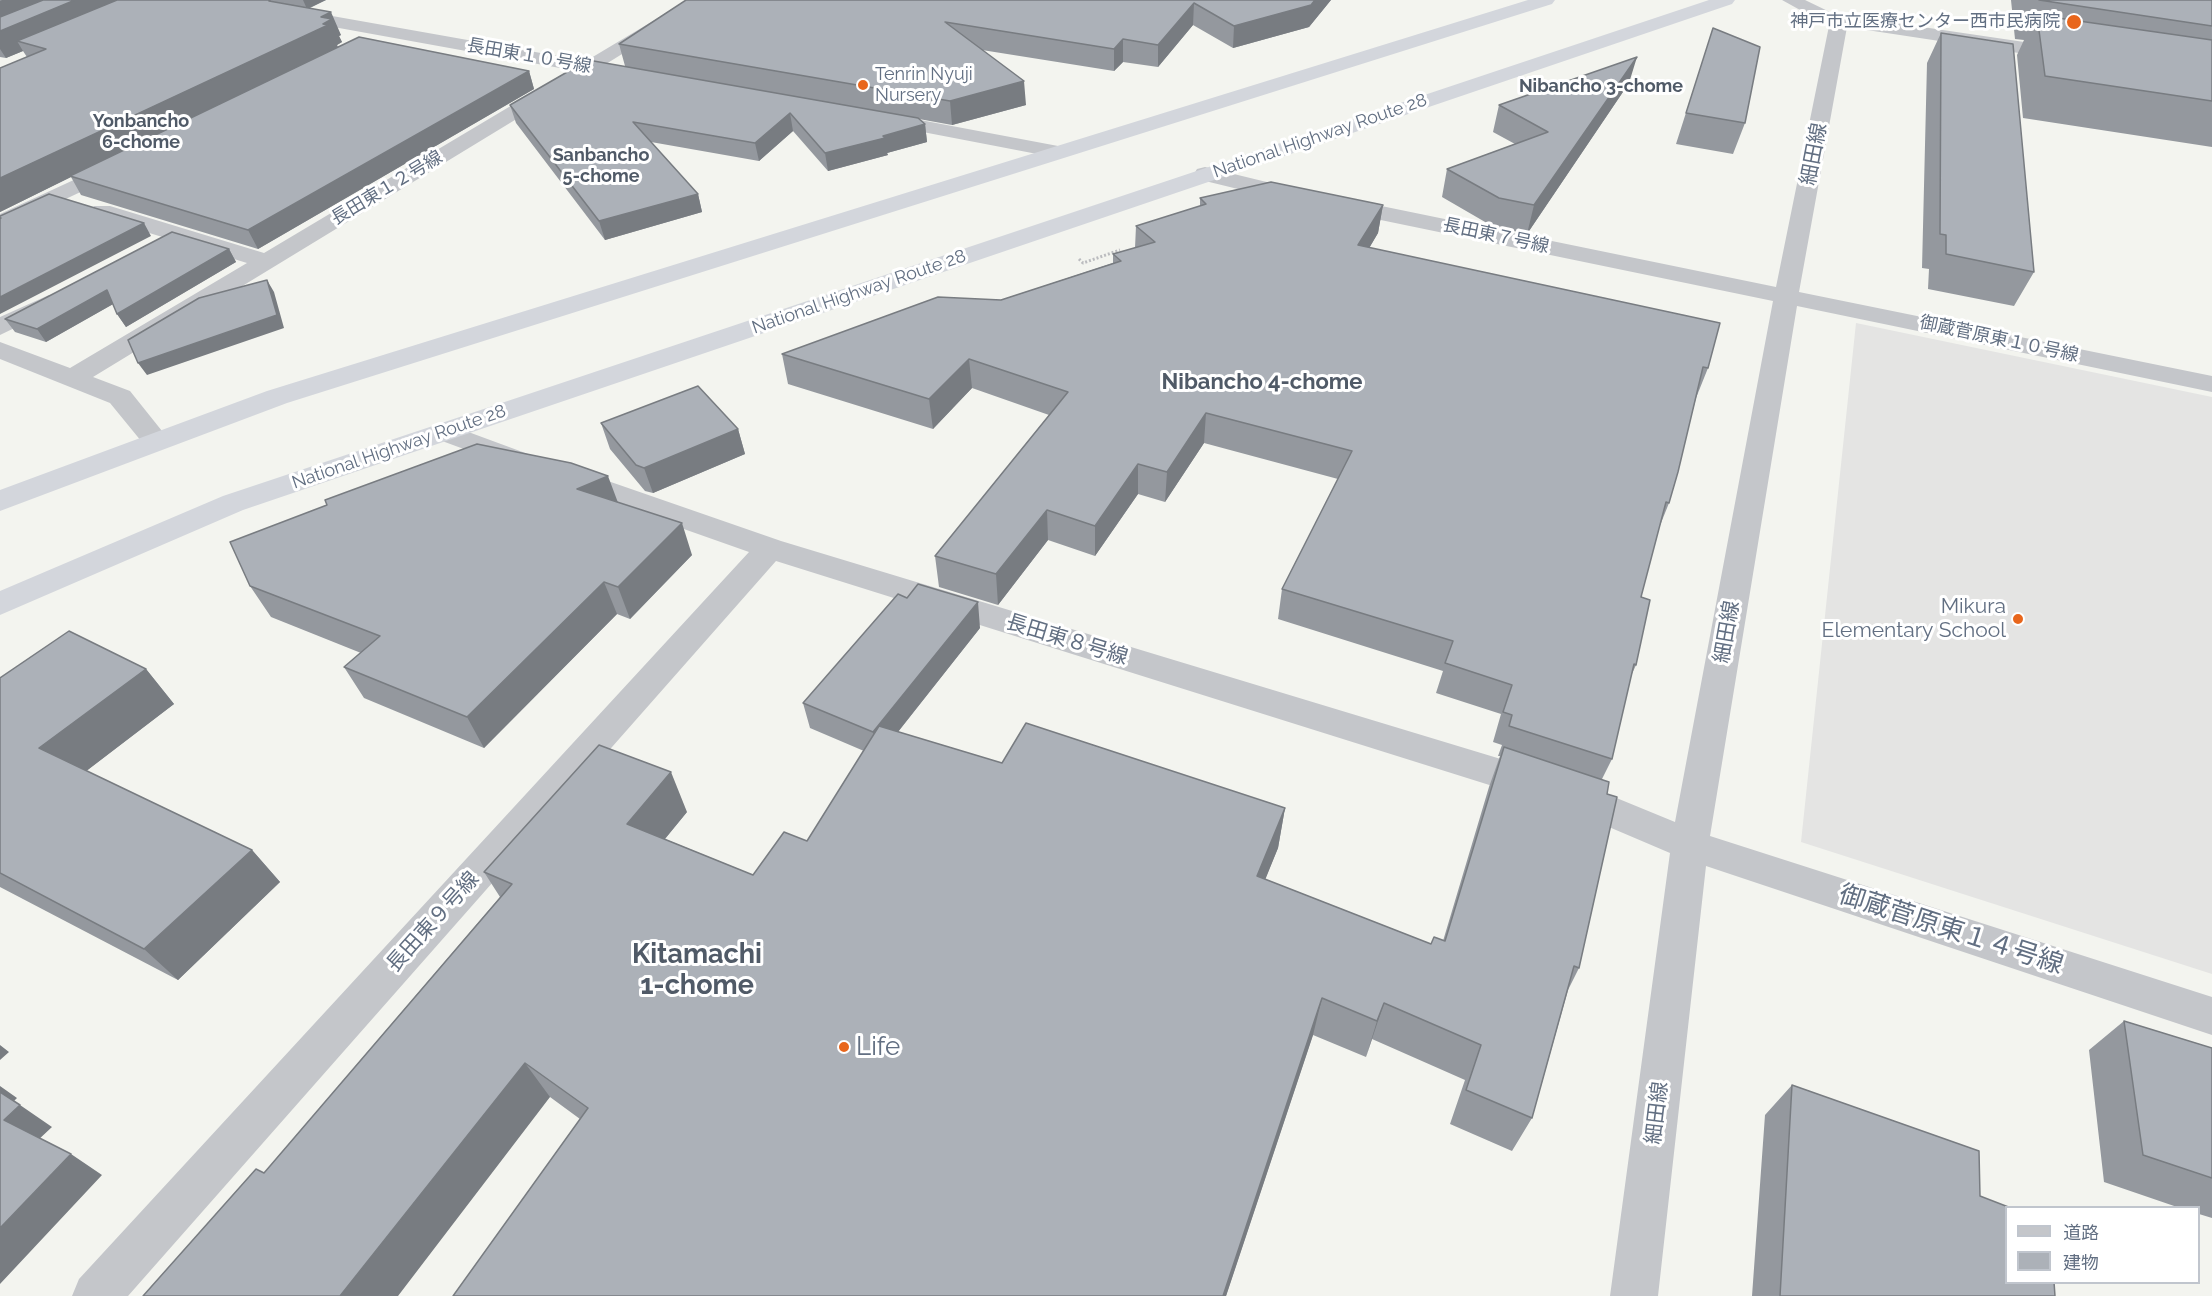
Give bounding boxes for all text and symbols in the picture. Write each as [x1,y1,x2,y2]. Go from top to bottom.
place label: 神戸市立医療センター西市民病院 [1790,11,2060,33]
marker: 神戸市立医療センター西市民病院 [2065,13,2083,31]
street label: 長田東１０号線 [465,34,593,78]
place label: Tenrin Nyuji Nursery [875,64,973,106]
district label: Nibancho 3-chome [1519,76,1683,98]
marker: Tenrin Nyuji Nursery [856,78,870,92]
street label: National Highway Route 28 [1210,89,1430,183]
district label: Yonbancho 6-chome [93,111,189,154]
street label: 細田線 [1796,121,1832,187]
district label: Sanbancho 5-chome [553,145,649,188]
street label: 長田東１２号線 [327,146,447,230]
street label: 長田東７号線 [1441,214,1551,258]
street label: National Highway Route 28 [749,245,969,339]
street label: 御蔵菅原東１０号線 [1918,312,2080,366]
district label: Nibancho 4-chome [1161,369,1363,395]
street label: National Highway Route 28 [289,400,509,494]
place label: Mikura Elementary School [1822,594,2006,644]
street label: 細田線 [1709,599,1745,665]
street label: 長田東８号線 [1003,610,1131,670]
marker: Mikura Elementary School [2011,612,2025,626]
street label: 長田東９号線 [381,867,485,977]
street label: 御蔵菅原東１４号線 [1835,879,2067,981]
district label: Kitamachi 1-chome [632,939,762,1002]
place label: Life [856,1031,900,1063]
marker: Life [837,1040,851,1054]
street label: 細田線 [1641,1080,1673,1146]
legend [2005,1206,2200,1284]
text: 道路 [2063,1222,2099,1243]
text: 建物 [2063,1252,2099,1273]

